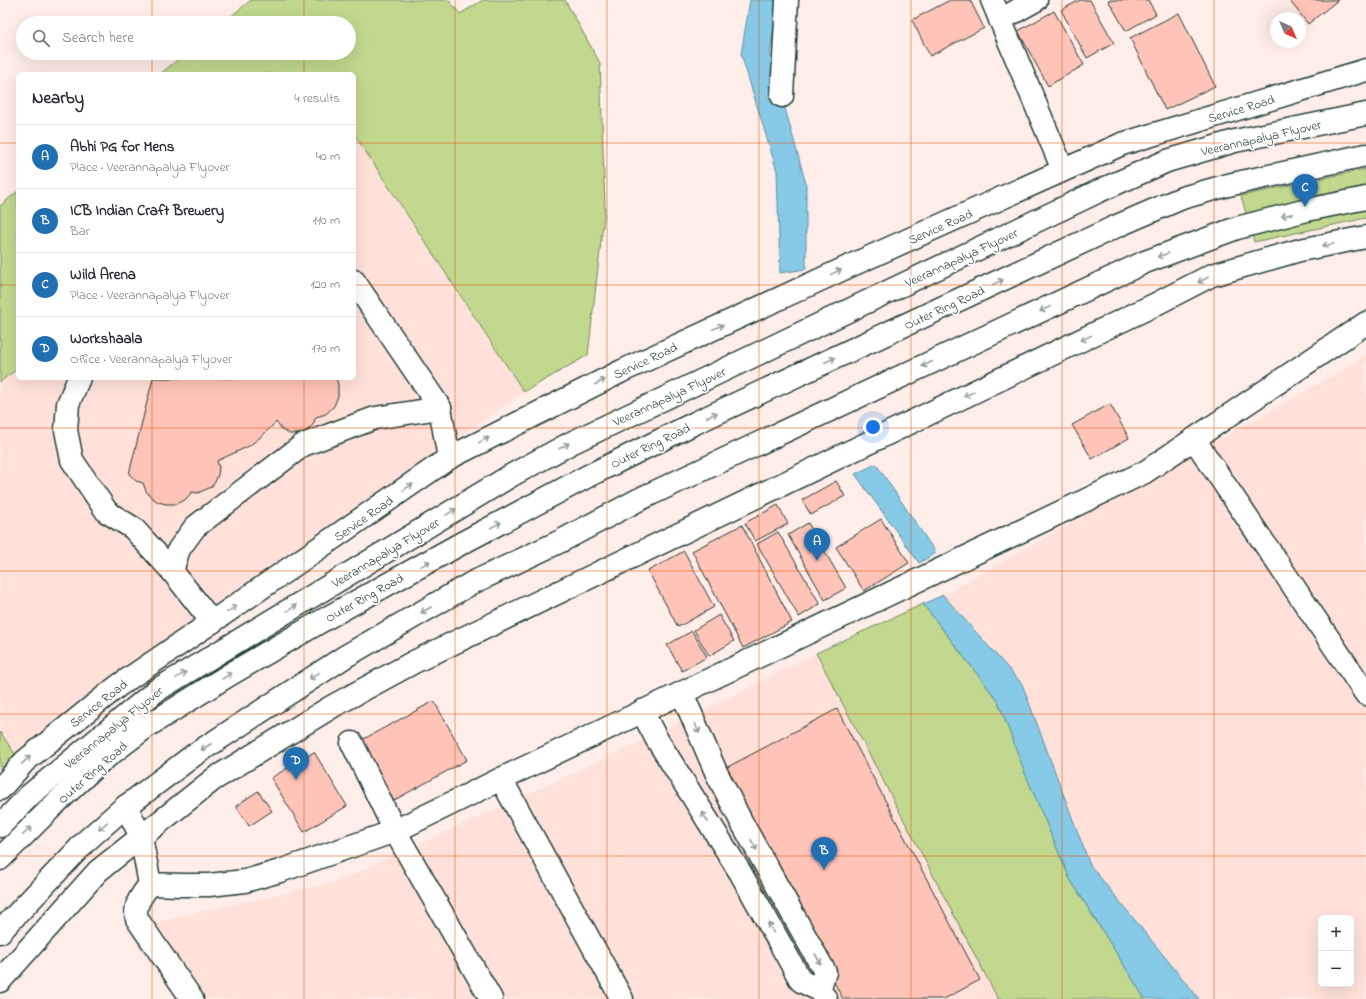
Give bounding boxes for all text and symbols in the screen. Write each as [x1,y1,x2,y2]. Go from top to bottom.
north arrow [1270,12,1306,48]
search box [16,16,356,60]
icon: search [30,27,52,49]
text: Search here [62,27,134,49]
text: Nearby [32,86,84,111]
text: 4 results [294,89,340,108]
street label: Service Road [1206,90,1278,129]
street label: Veerannapalya Flyover [1198,115,1324,163]
text: Abhi PG for Mens [70,136,174,158]
text: A [41,147,49,166]
text: 40 m [316,147,340,166]
text: Place · Veerannapalya Flyover [70,158,229,177]
pin: C [1292,174,1318,207]
text: ICB Indian Craft Brewery [70,200,224,222]
street label: Service Road [905,204,976,250]
text: B [41,211,49,230]
text: 110 m [313,211,340,230]
one-way arrow [1281,212,1294,219]
text: Bar [70,222,90,241]
street label: Veerannapalya Flyover [901,223,1023,294]
one-way arrow [1322,241,1335,249]
one-way arrow [1158,252,1170,260]
text: Wild Arena [70,264,136,286]
one-way arrow [830,268,842,275]
text: C [41,275,49,294]
text: 120 m [310,275,340,294]
one-way arrow [1197,277,1209,284]
one-way arrow [992,278,1004,285]
street label: Outer Ring Road [901,281,989,336]
text: Place · Veerannapalya Flyover [70,286,229,305]
one-way arrow [1039,306,1051,313]
one-way arrow [712,323,724,330]
text: Workshaala [70,328,142,350]
one-way arrow [1081,335,1093,342]
street label: Service Road [610,338,681,384]
text: D [40,339,50,358]
text: 170 m [312,339,340,358]
text: Office · Veerannapalya Flyover [70,350,232,369]
one-way arrow [823,356,835,363]
one-way arrow [922,361,934,368]
street label: Veerannapalya Flyover [609,362,731,433]
one-way arrow [594,378,606,385]
one-way arrow [964,391,976,398]
one-way arrow [705,411,717,418]
your location [863,417,883,437]
street label: Outer Ring Road [608,418,695,475]
one-way arrow [478,436,490,443]
one-way arrow [558,442,570,450]
one-way arrow [402,483,413,491]
street label: Service Road [330,491,398,547]
one-way arrow [445,507,457,515]
street label: Veerannapalya Flyover [327,513,445,594]
one-way arrow [490,521,502,528]
pin: A [804,528,830,561]
one-way arrow [419,559,431,567]
street label: Outer Ring Road [322,569,408,629]
one-way arrow [286,604,297,612]
one-way arrow [226,605,237,613]
one-way arrow [420,606,432,614]
one-way arrow [175,671,187,679]
one-way arrow [221,672,233,680]
one-way arrow [309,672,320,680]
street label: Service Road [66,675,132,733]
street label: Veerannapalya Flyover [60,682,169,776]
one-way arrow [694,722,701,734]
street label: Outer Ring Road [54,737,133,810]
one-way arrow [200,743,211,751]
pin: D [283,747,309,780]
one-way arrow [21,756,32,765]
one-way arrow [700,811,709,822]
one-way arrow [98,821,108,830]
one-way arrow [23,826,32,836]
pin: B [811,837,837,870]
one-way arrow [751,839,759,851]
map controls [1318,915,1354,987]
button: + [1318,915,1354,951]
one-way arrow [767,922,775,934]
button: − [1318,951,1354,987]
one-way arrow [814,952,822,964]

